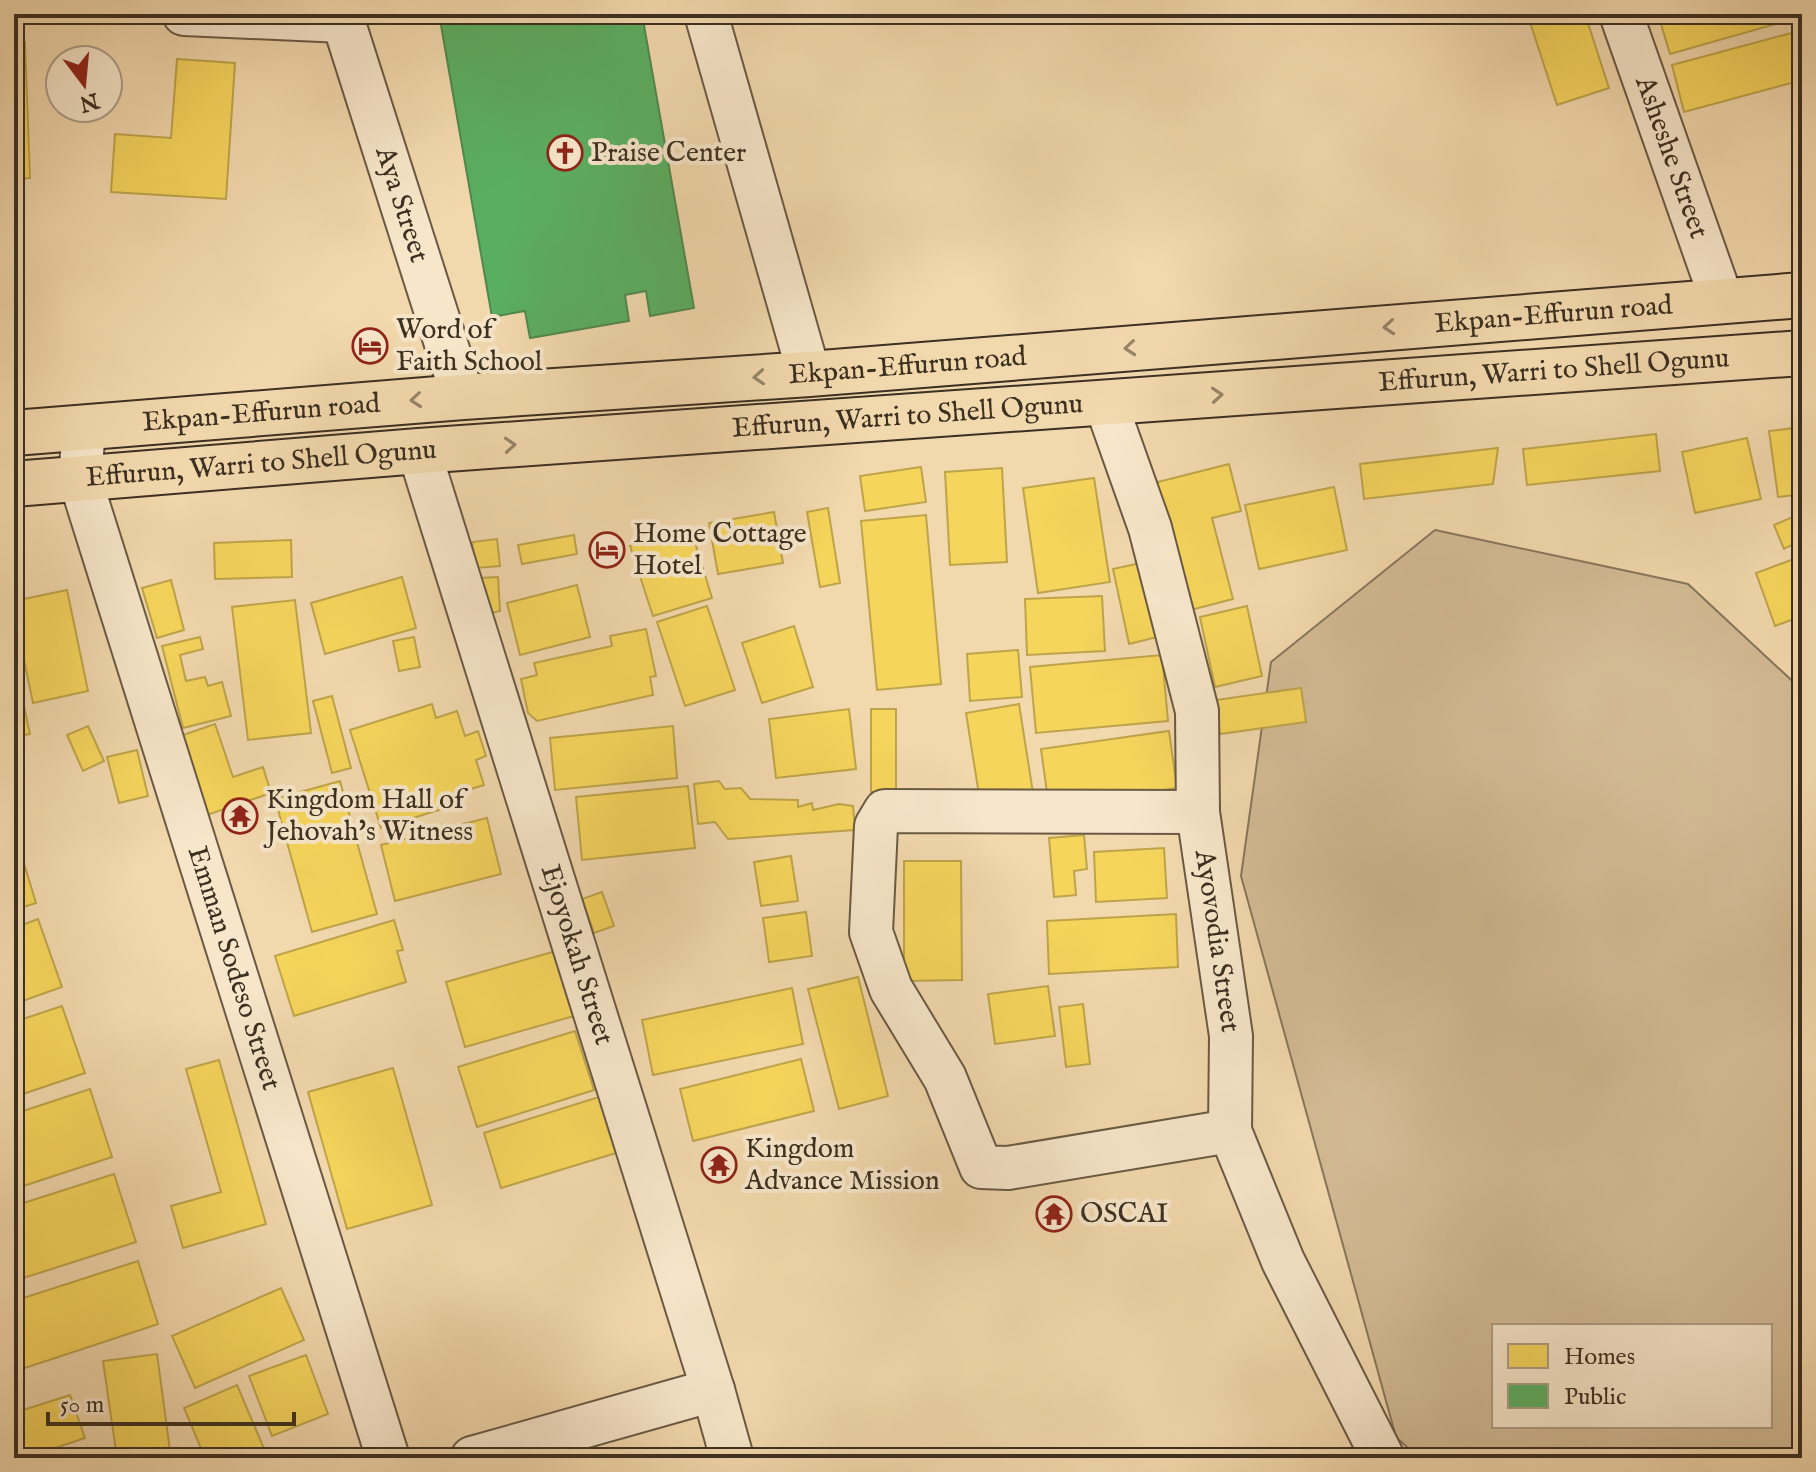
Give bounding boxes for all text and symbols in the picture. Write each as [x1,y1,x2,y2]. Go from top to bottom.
north arrow [44,44,124,124]
street label: Asheshe Street [1626,71,1716,244]
text: N [76,85,103,117]
church icon: Praise Center [546,134,584,172]
place label: Praise Center [591,136,746,171]
street label: Aya Street [367,141,437,267]
street label: Ekpan-Effurun road [1433,288,1674,342]
place label: Word of Faith School [396,313,543,380]
one-way arrow [1382,319,1395,336]
hotel icon: Word of Faith School [351,327,389,365]
street label: Ekpan-Effurun road [787,339,1028,393]
one-way arrow [1123,339,1136,356]
street label: Effurun, Warri to Shell Ogunu [1377,341,1730,400]
one-way arrow [752,368,765,385]
street label: Ekpan-Effurun road [141,386,382,440]
street label: Effurun, Warri to Shell Ogunu [731,387,1084,446]
one-way arrow [1211,387,1224,404]
one-way arrow [409,392,422,409]
street label: Effurun, Warri to Shell Ogunu [85,432,438,496]
one-way arrow [504,437,517,454]
place label: Home Cottage Hotel [633,517,807,584]
hotel icon: Home Cottage Hotel [588,531,626,569]
place label: Kingdom Hall of Jehovah's Witness [263,783,473,850]
temple icon: Kingdom Hall of Jehovah's Witness [221,797,259,835]
street label: Emman Sodeso Street [179,842,289,1095]
street label: Ayovodia Street [1186,847,1248,1035]
street label: Ejoyokah Street [532,860,622,1050]
place label: Kingdom Advance Mission [744,1132,940,1199]
temple icon: Kingdom Advance Mission [700,1146,738,1184]
temple icon: OSCAI [1035,1195,1073,1233]
place label: OSCAI [1080,1197,1168,1232]
legend [1492,1324,1772,1428]
text: Homes [1564,1342,1635,1373]
scale bar [48,1376,294,1426]
text: Public [1564,1382,1626,1413]
text: 50 m [60,1390,104,1421]

